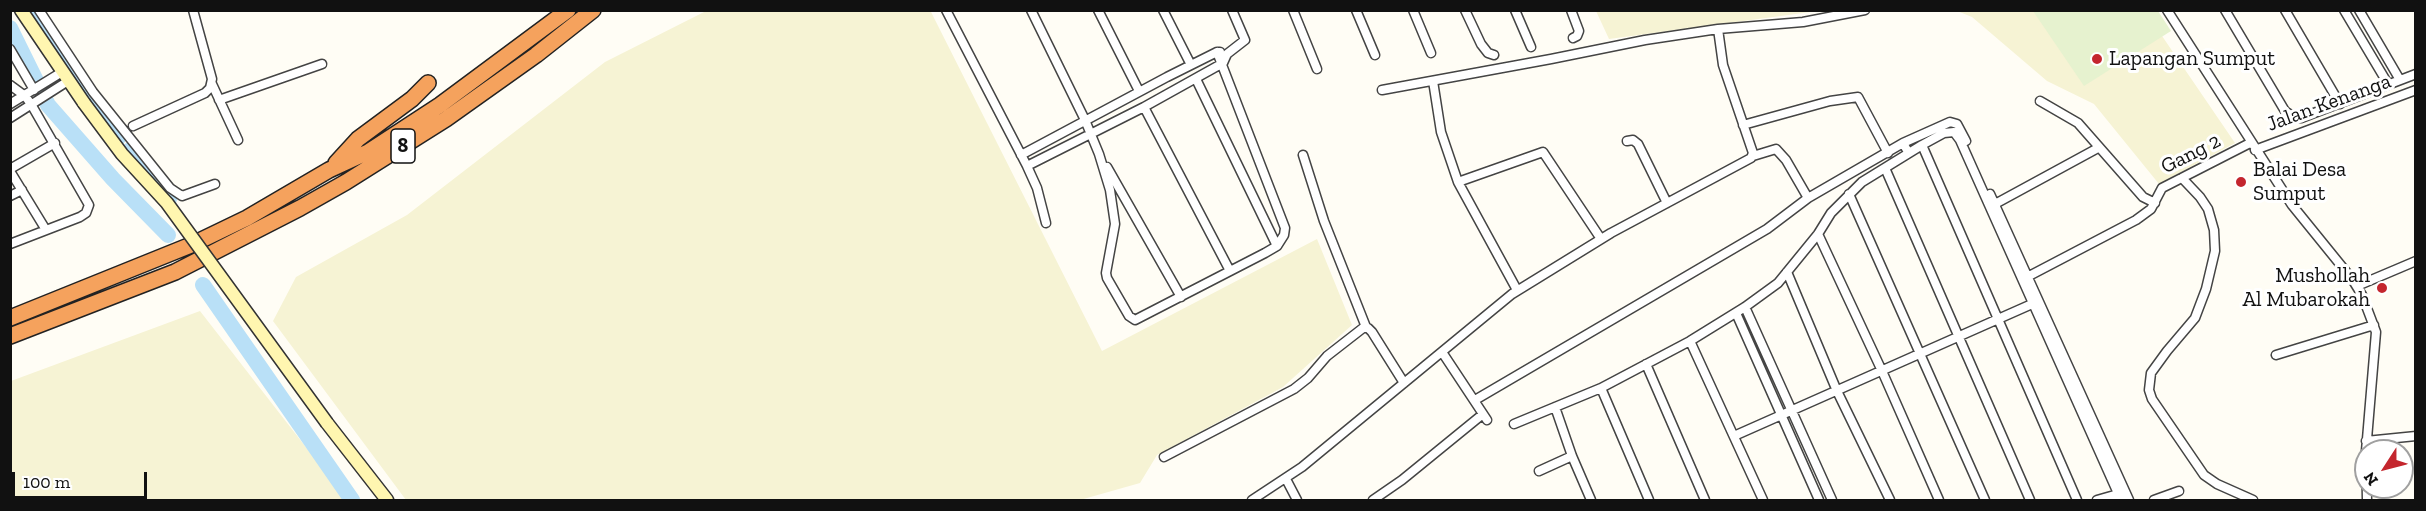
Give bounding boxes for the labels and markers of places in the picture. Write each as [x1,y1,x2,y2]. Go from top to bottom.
place label: Lapangan Sumput [2109,46,2275,72]
marker: Lapangan Sumput [2090,52,2104,66]
place label: Balai Desa Sumput [2253,157,2346,207]
marker: Balai Desa Sumput [2234,175,2248,189]
place label: Mushollah Al Mubarokah [2242,263,2370,313]
marker: Mushollah Al Mubarokah [2375,281,2389,295]

